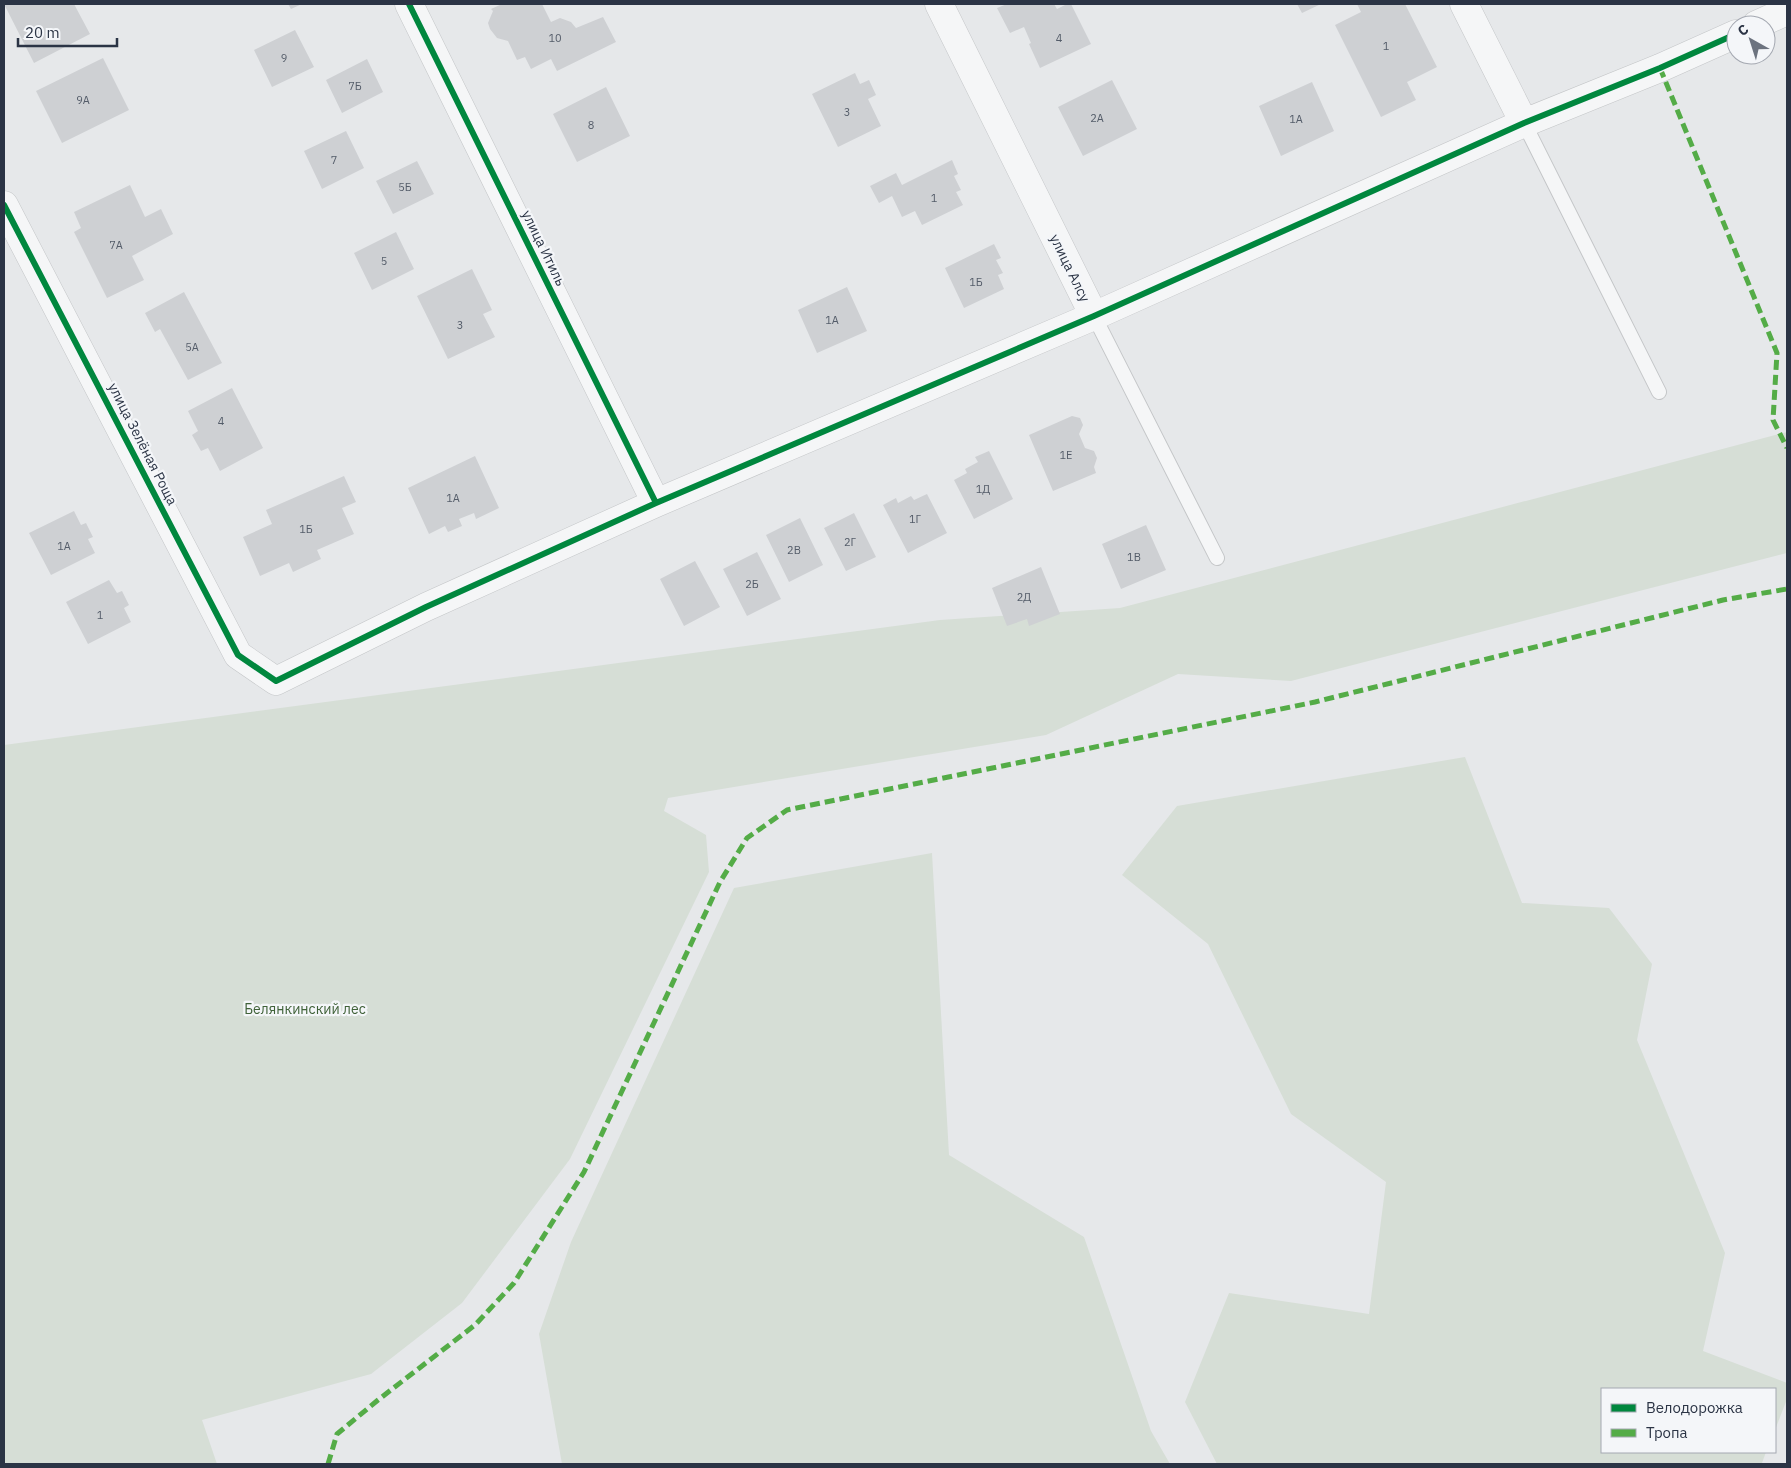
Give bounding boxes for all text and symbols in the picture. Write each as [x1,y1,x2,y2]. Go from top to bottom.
scale bar [18,15,116,47]
north arrow [1726,15,1776,65]
text: С [1734,20,1752,40]
text: 20 m [25,23,60,42]
house number: 10 [548,31,562,45]
house number: 4 [1056,31,1063,45]
house number: 1 [1383,39,1390,53]
house number: 9 [281,51,287,65]
house number: 7Б [348,79,362,93]
house number: 9А [76,93,90,107]
house number: 3 [844,105,850,119]
house number: 2А [1090,111,1104,125]
house number: 1А [1289,112,1303,126]
house number: 8 [588,118,594,132]
house number: 7 [331,153,337,167]
house number: 5Б [398,180,412,194]
house number: 1 [931,191,938,205]
street label: улица Итиль [518,207,570,289]
street label: улица Алсу [1046,231,1094,305]
house number: 7А [109,238,123,252]
house number: 5 [381,254,387,268]
house number: 1Б [969,275,983,289]
house number: 1А [825,313,839,327]
house number: 3 [457,318,463,332]
house number: 5А [185,340,199,354]
street label: улица Зелёная Роща [104,380,182,509]
house number: 4 [218,414,225,428]
house number: 1Е [1059,448,1073,462]
house number: 1Д [976,482,990,496]
house number: 1А [446,491,460,505]
house number: 1Г [909,512,922,526]
house number: 1Б [299,522,313,536]
house number: 2Г [844,535,857,549]
house number: 1А [57,539,71,553]
house number: 2В [787,543,801,557]
house number: 1В [1127,550,1141,564]
house number: 2Б [745,577,759,591]
house number: 2Д [1017,590,1031,604]
house number: 1 [97,608,104,622]
park label: Белянкинский лес [244,1000,366,1018]
legend [1601,1388,1776,1453]
text: Велодорожка [1646,1398,1743,1417]
text: Тропа [1646,1423,1688,1442]

